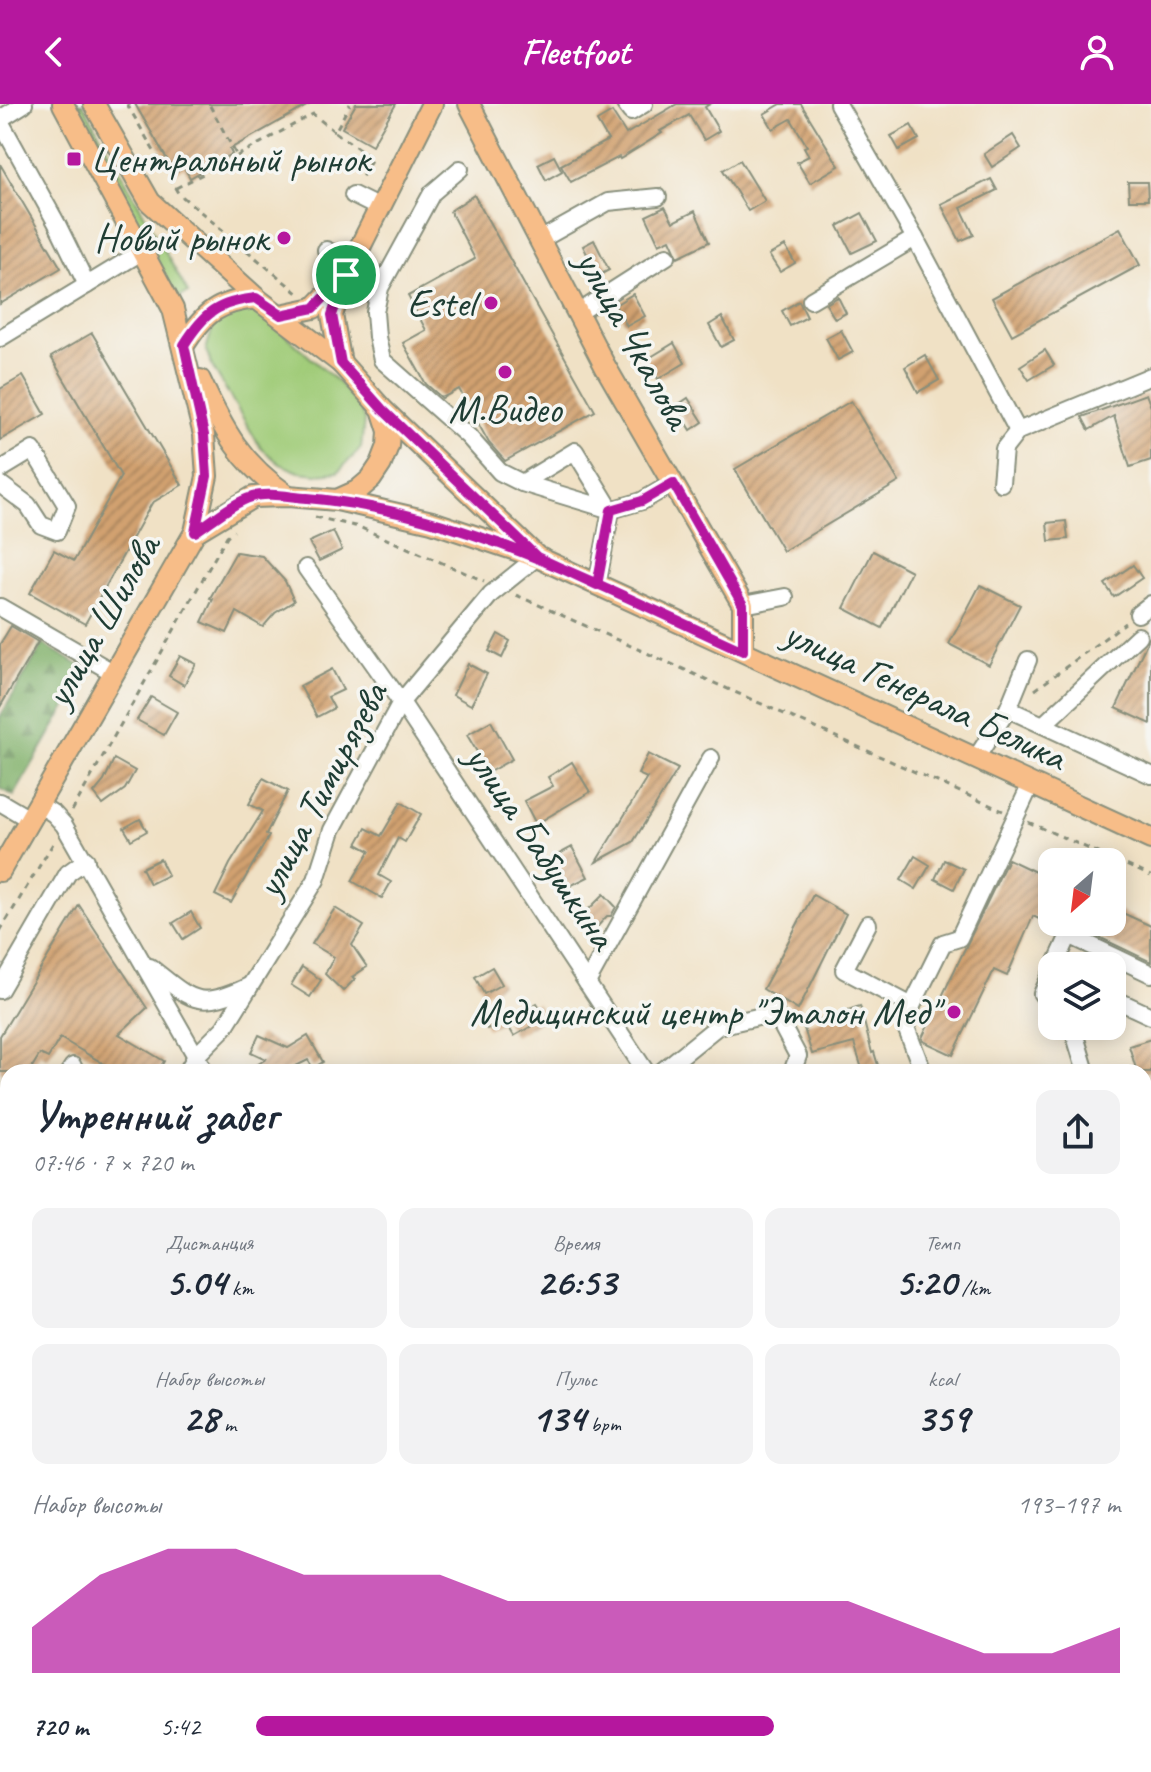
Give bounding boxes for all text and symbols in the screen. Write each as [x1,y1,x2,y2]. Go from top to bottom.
text: Fleetfoot [521,29,630,75]
icon: back [32,30,76,74]
icon: person [1075,30,1119,74]
place label: Центральный рынок [90,134,373,184]
marker: Центральный рынок [65,150,83,168]
place label: Новый рынок [94,213,271,263]
marker: Новый рынок [275,229,293,247]
street label: улица Чкалова [564,239,705,440]
pin [312,241,380,309]
icon: arrive [324,253,368,297]
place label: Estel [407,278,481,328]
marker: Estel [482,294,500,312]
marker: М.Видео [496,363,514,381]
place label: М.Видео [449,384,563,434]
street label: улица Шилова [32,523,173,718]
street label: улица Генерала Белика [774,607,1076,783]
street label: улица Тимирязева [242,671,400,908]
street label: улица Бабушкина [453,734,629,961]
north arrow [1038,848,1126,936]
map controls [1038,848,1126,1040]
button: layers [1038,952,1126,1040]
place label: Медицинский центр "Эталон Мед" [470,987,946,1037]
marker: Медицинский центр "Эталон Мед" [945,1003,963,1021]
text: Утренний забег [32,1088,277,1143]
button: share [1036,1090,1120,1174]
text: 07:46 · 7 × 720 m [32,1146,193,1179]
text: Дистанция [165,1229,253,1257]
text: Время [553,1229,599,1257]
text: Темп [925,1229,960,1257]
text: 5.04 [165,1257,227,1307]
text: 26:53 [536,1257,616,1307]
text: 5:20 [895,1257,956,1307]
text: km [227,1274,253,1302]
text: /km [956,1274,990,1302]
text: Набор высоты [155,1365,264,1393]
text: Пульс [555,1365,597,1393]
text: kcal [928,1365,957,1393]
text: 28 [183,1393,219,1443]
text: 134 [531,1393,585,1443]
text: 359 [916,1393,969,1443]
text: m [219,1410,236,1438]
text: bpm [585,1410,621,1438]
text: Набор высоты [32,1488,161,1521]
text: 193–197 m [1017,1488,1120,1521]
text: 720 m [32,1710,88,1743]
text: 5:42 [160,1710,200,1743]

